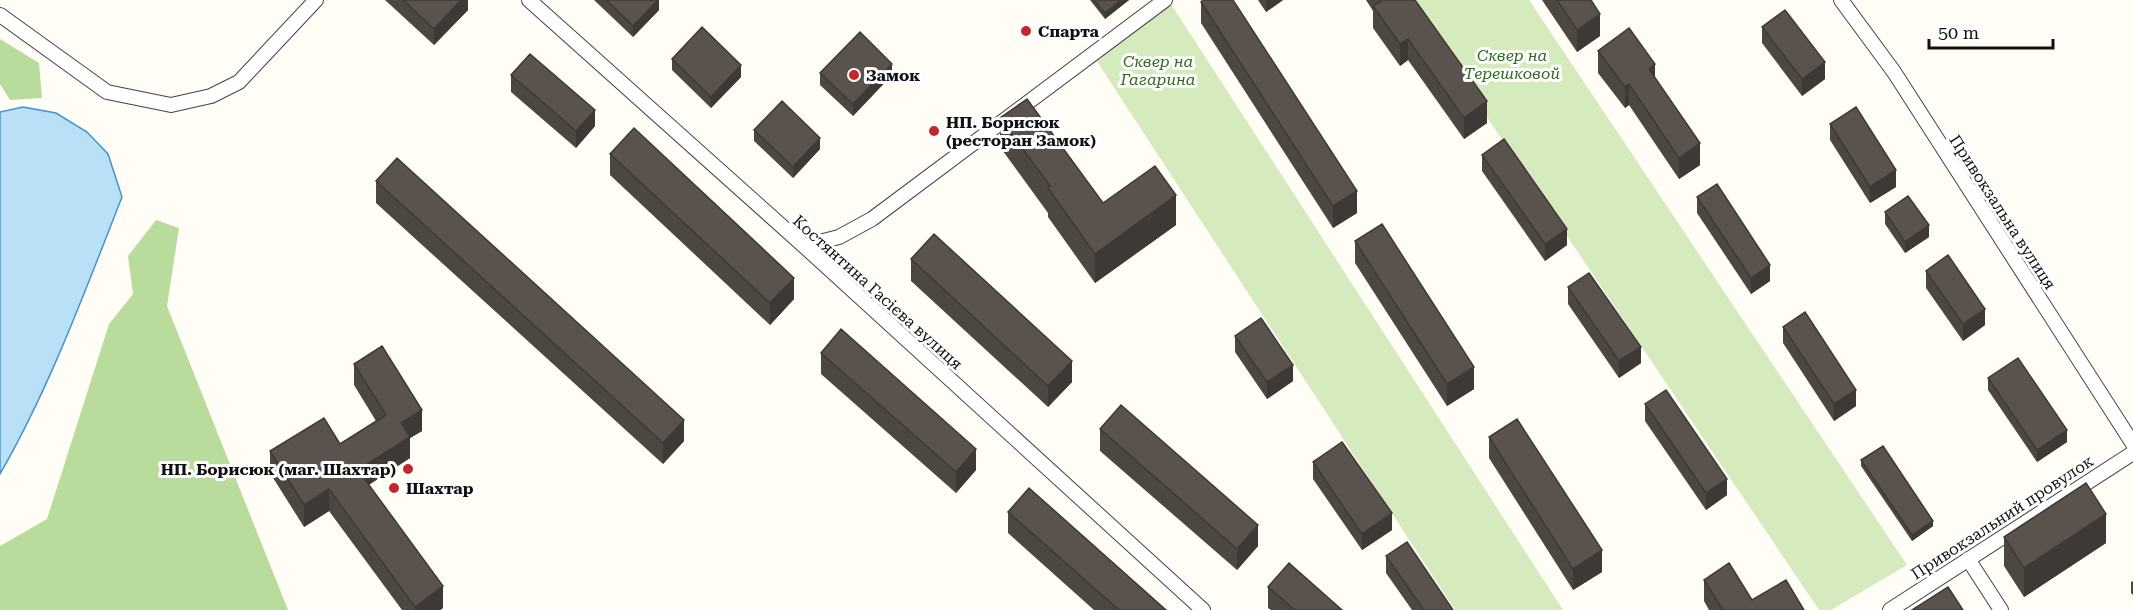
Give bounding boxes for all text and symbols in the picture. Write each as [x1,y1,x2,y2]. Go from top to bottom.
scale bar [1929,12,2054,50]
place label: Спарта [1038,22,1100,41]
text: 50 m [1938,22,1979,43]
marker: Спарта [1019,24,1033,38]
park label: Сквер на Терешковой [1464,46,1560,83]
park label: Сквер на Гагарина [1120,52,1196,89]
place label: Замок [866,66,920,85]
marker: Замок [847,68,861,82]
place label: НП. Борисюк (ресторан Замок) [946,113,1096,150]
marker: НП. Борисюк (ресторан Замок) [927,124,941,138]
street label: Привокзальна вулиця [1945,131,2060,293]
street label: Костянтина Гасієва вулиця [789,211,966,374]
street label: Привокзальний провулок [1907,451,2097,584]
place label: НП. Борисюк (маг. Шахтар) [161,460,396,479]
marker: НП. Борисюк (маг. Шахтар) [401,462,415,476]
place label: Шахтар [406,479,474,498]
marker: Шахтар [387,481,401,495]

